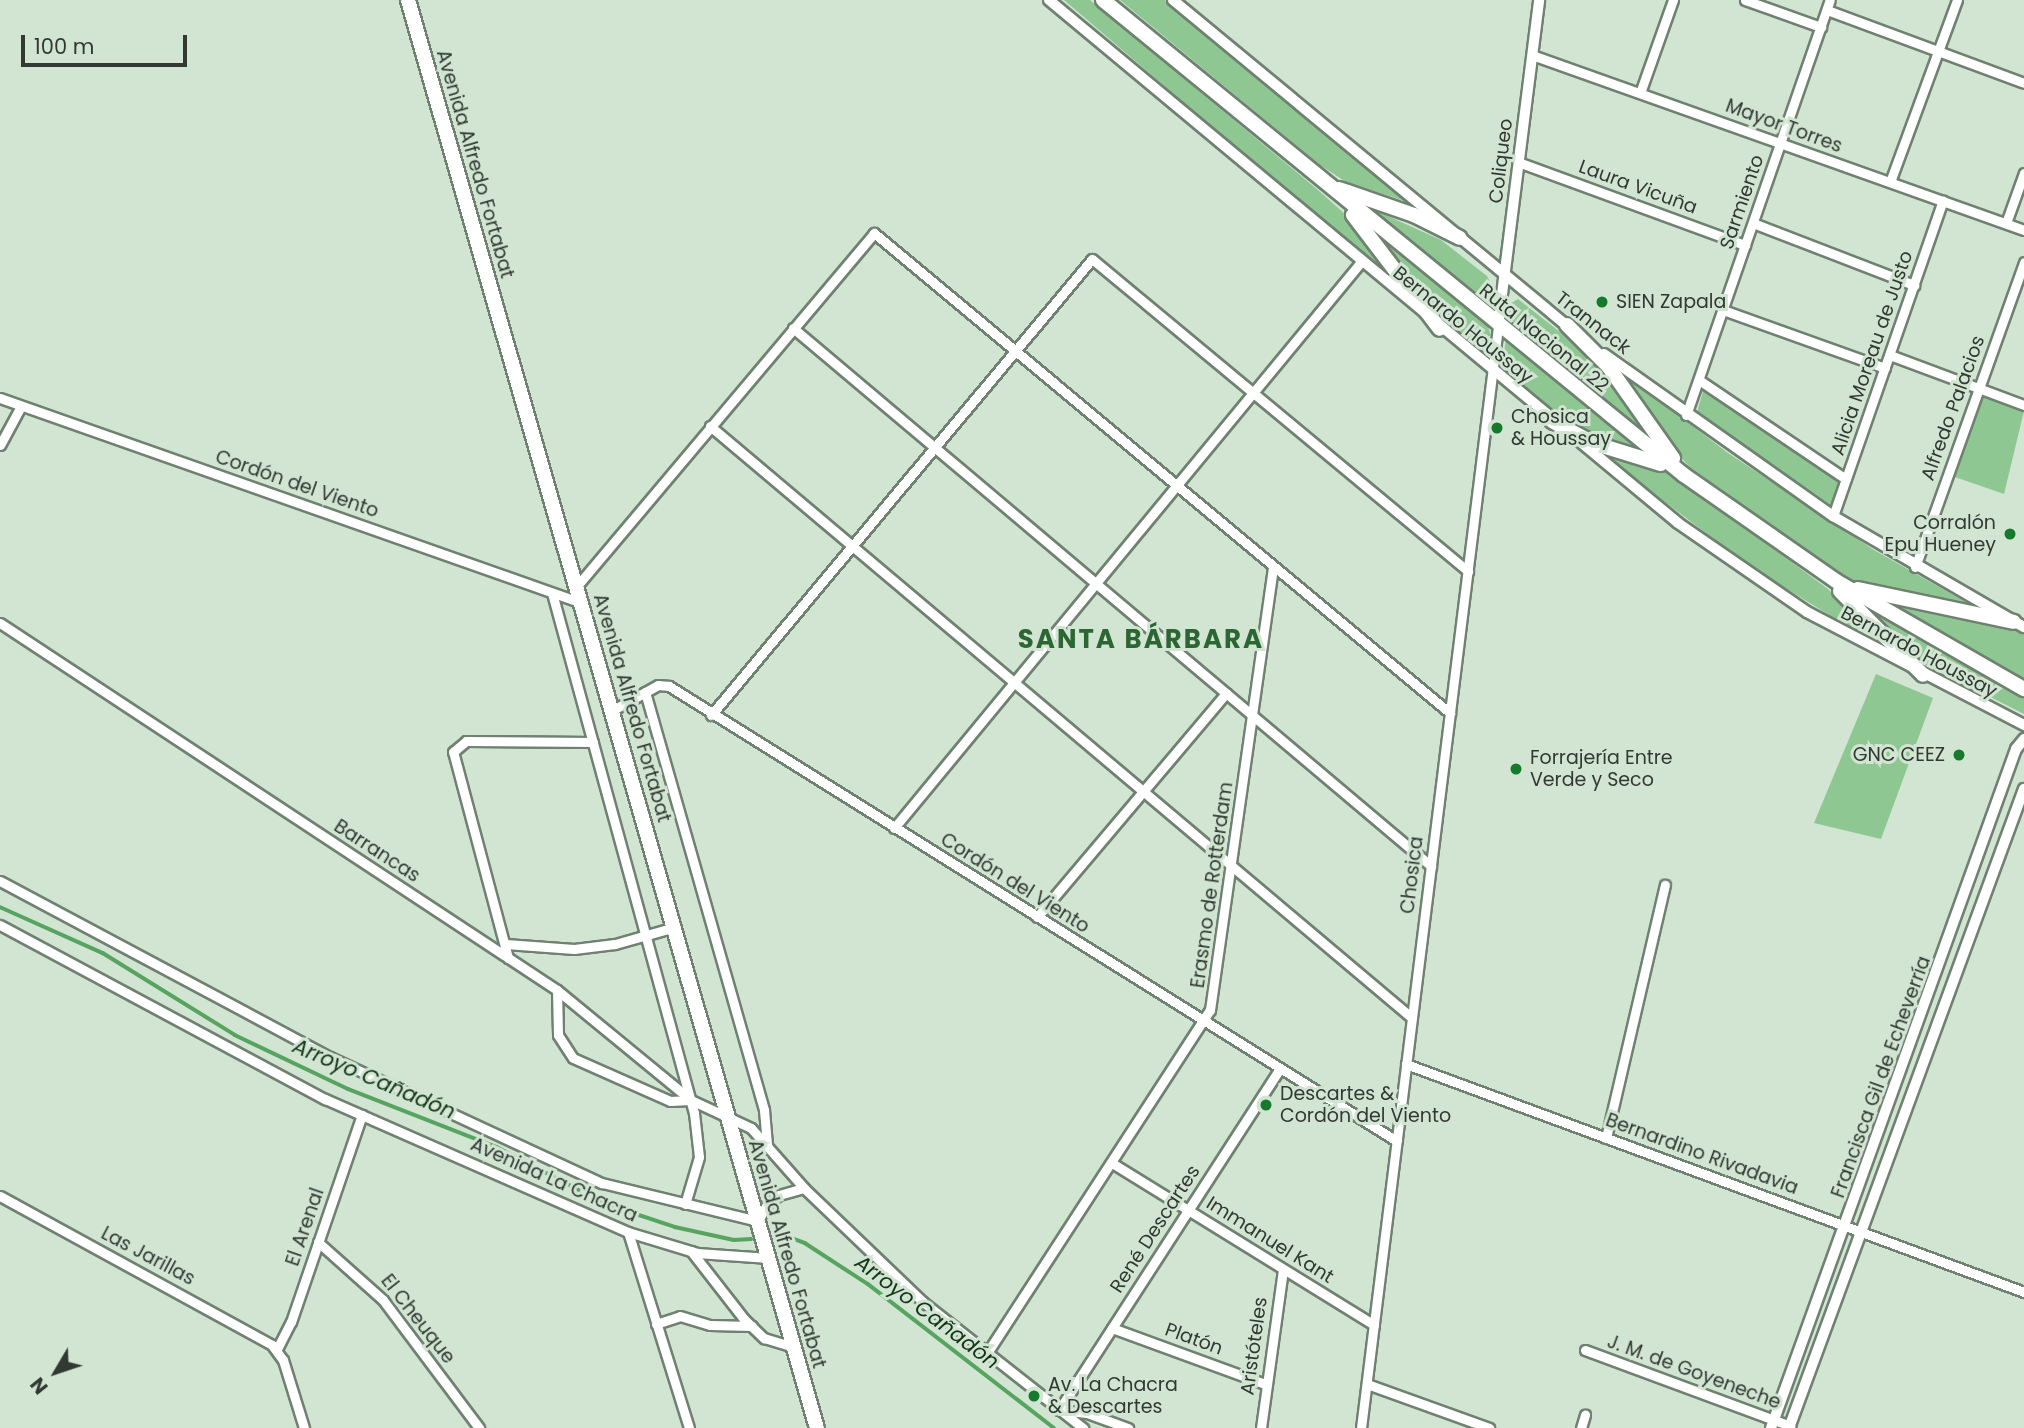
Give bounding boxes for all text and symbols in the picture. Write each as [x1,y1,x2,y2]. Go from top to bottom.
scale bar [24,21,191,65]
text: 100 m [34,32,94,61]
street label: Avenida Alfredo Fortabat [431,47,519,281]
street label: Mayor Torres [1723,94,1845,158]
street label: Coliqueo [1484,117,1518,205]
street label: Sarmiento [1715,152,1769,252]
street label: Laura Vicuña [1576,155,1700,219]
street label: Alicia Moreau de Justo [1826,248,1918,458]
street label: Bernardo Houssay [1388,262,1538,388]
street label: Ruta Nacional 22 [1475,279,1613,397]
street label: Trannack [1551,287,1635,359]
place label: SIEN Zapala [1616,291,1726,313]
marker: SIEN Zapala [1594,294,1610,310]
street label: Alfredo Palacios [1916,333,1990,483]
place label: Chosica & Houssay [1511,406,1611,450]
marker: Chosica & Houssay [1489,420,1505,436]
street label: Cordón del Viento [212,445,382,523]
place label: Corralón Epu Hueney [1884,512,1996,556]
marker: Corralón Epu Hueney [2002,526,2018,542]
street label: Avenida Alfredo Fortabat [588,591,676,825]
street label: Bernardo Houssay [1837,601,2001,703]
district label: SANTA BÁRBARA [1019,624,1263,656]
place label: GNC CEEZ [1853,744,1945,766]
place label: Forrajería Entre Verde y Seco [1530,747,1673,791]
marker: GNC CEEZ [1951,747,1967,763]
marker: Forrajería Entre Verde y Seco [1508,761,1524,777]
street label: Erasmo de Rotterdam [1186,781,1238,989]
street label: Barrancas [330,815,424,887]
street label: Cordón del Viento [936,828,1094,938]
street label: Chosica [1396,835,1428,915]
street label: Francisca Gil de Echeverría [1827,953,1935,1201]
water label: Arroyo Cañadón [289,1033,459,1125]
place label: Descartes & Cordón del Viento [1280,1083,1451,1127]
marker: Descartes & Cordón del Viento [1258,1097,1274,1113]
street label: Bernardino Rivadavia [1603,1109,1801,1199]
street label: Avenida La Chacra [467,1133,641,1227]
street label: Avenida Alfredo Fortabat [743,1137,831,1371]
street label: René Descartes [1105,1161,1205,1297]
street label: El Arenal [281,1185,329,1269]
street label: Immanuel Kant [1202,1192,1338,1288]
street label: Las Jarillas [97,1222,199,1290]
water label: Arroyo Cañadón [850,1250,1004,1374]
street label: El Cheuque [376,1270,460,1368]
street label: Aristóteles [1236,1296,1272,1396]
street label: Platón [1162,1318,1226,1360]
street label: J. M. de Goyeneche [1604,1330,1784,1414]
north arrow [21,1337,91,1407]
text: N [24,1371,54,1400]
place label: Av. La Chacra & Descartes [1048,1374,1178,1418]
marker: Av. La Chacra & Descartes [1026,1388,1042,1404]

